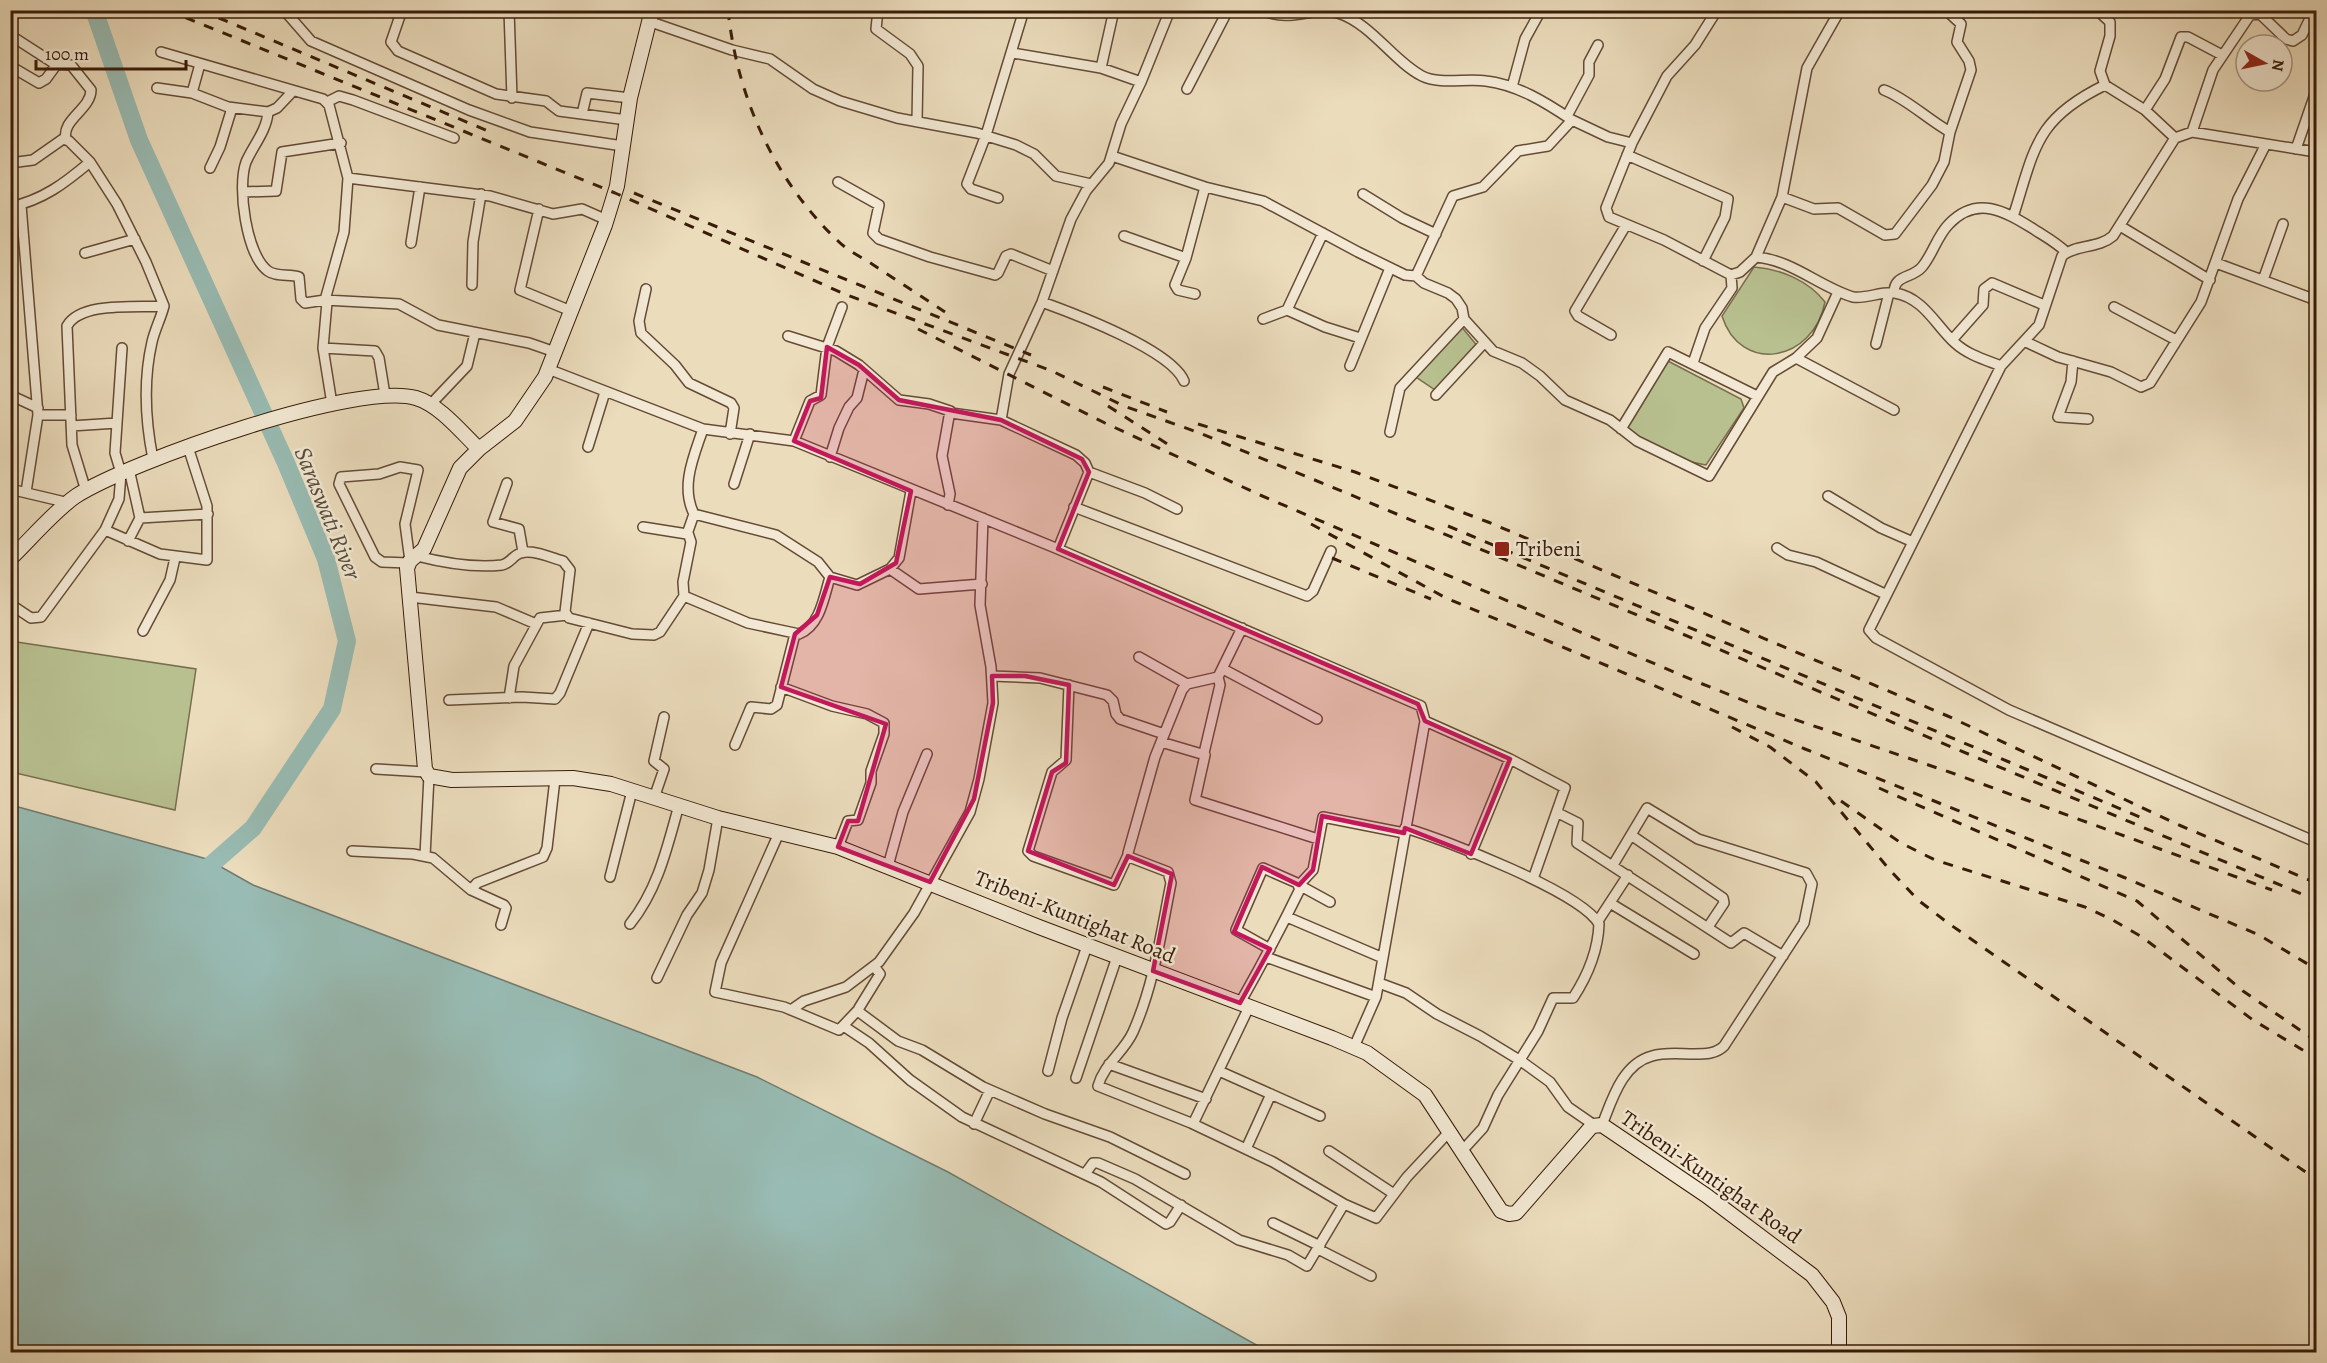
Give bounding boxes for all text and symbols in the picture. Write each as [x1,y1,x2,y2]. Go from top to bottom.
scale bar [36,33,186,71]
north arrow [2234,33,2294,93]
text: 100 m [45,42,89,66]
text: N [2266,58,2290,73]
water label: Saraswati River [287,442,369,585]
place label: Tribeni [1516,534,1581,564]
marker: Tribeni [1493,540,1511,558]
street label: Tribeni-Kuntighat Road [970,863,1180,971]
street label: Tribeni-Kuntighat Road [1615,1103,1807,1251]

